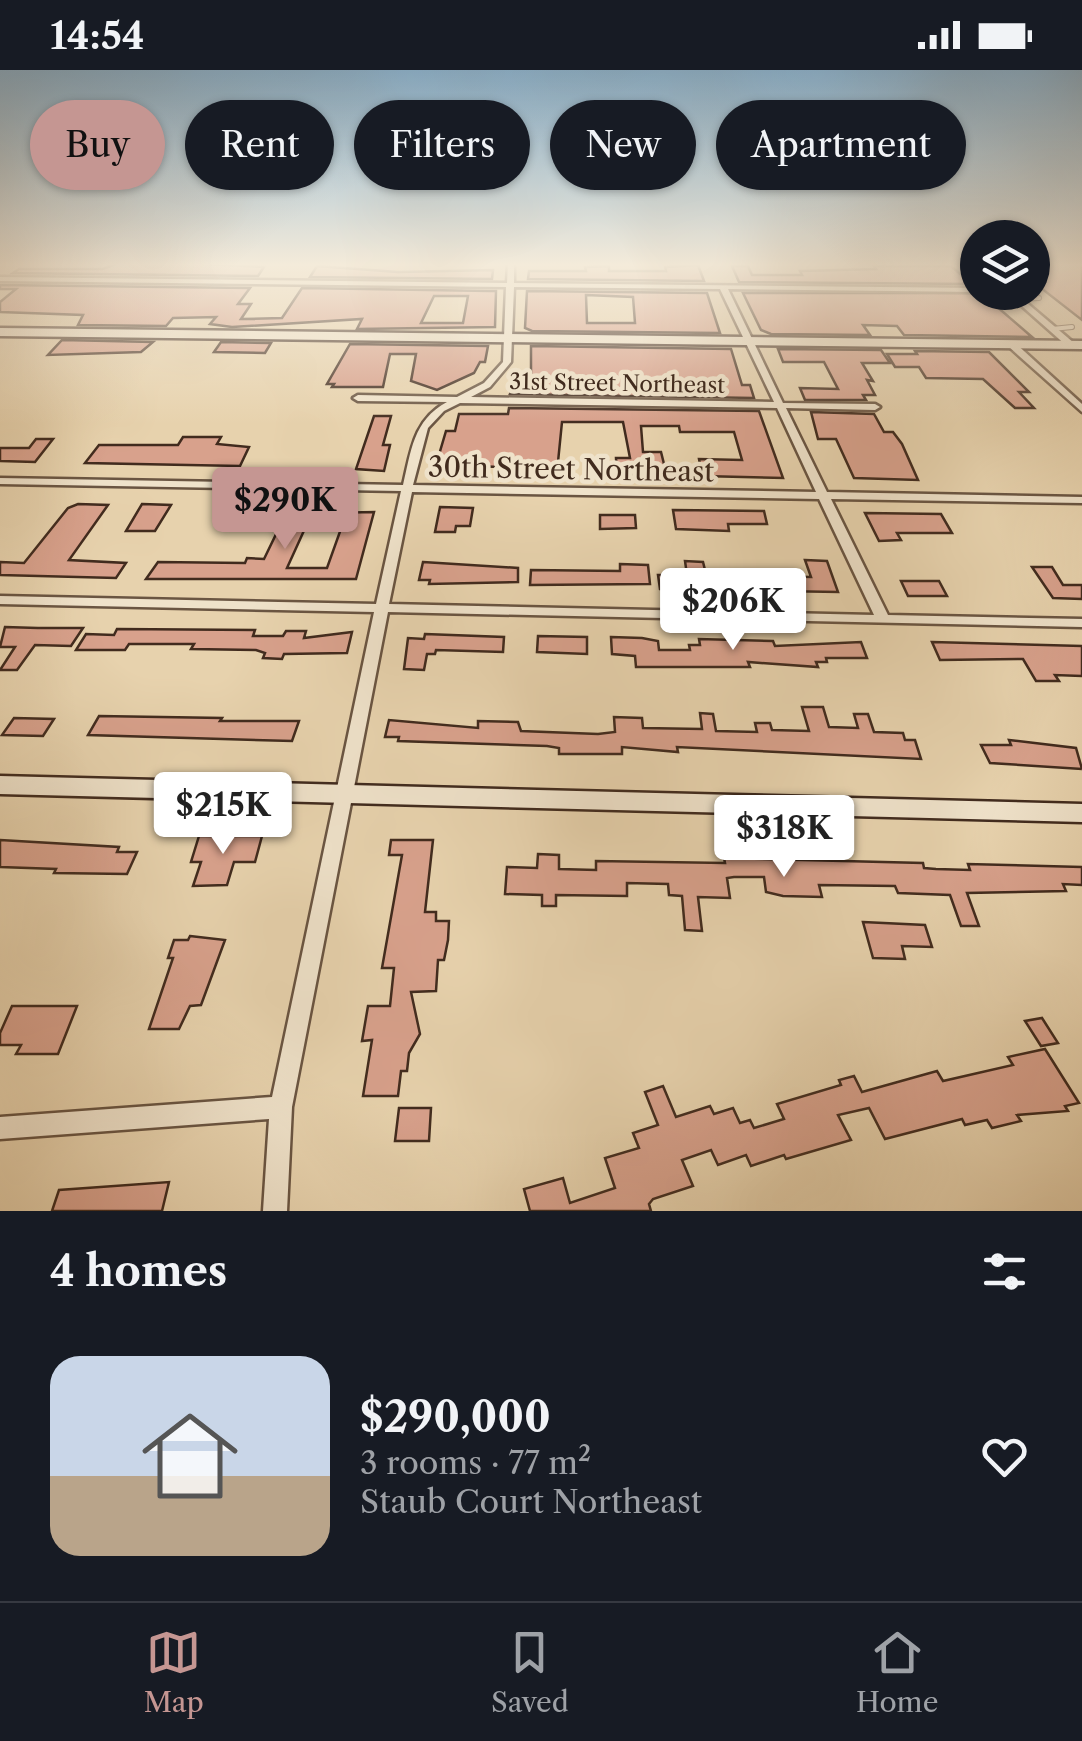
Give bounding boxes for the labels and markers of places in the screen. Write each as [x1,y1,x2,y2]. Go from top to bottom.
pin: $290K [215,467,355,552]
pin: $206K [663,568,803,653]
pin: $215K [153,772,293,857]
pin: $318K [714,795,854,880]

